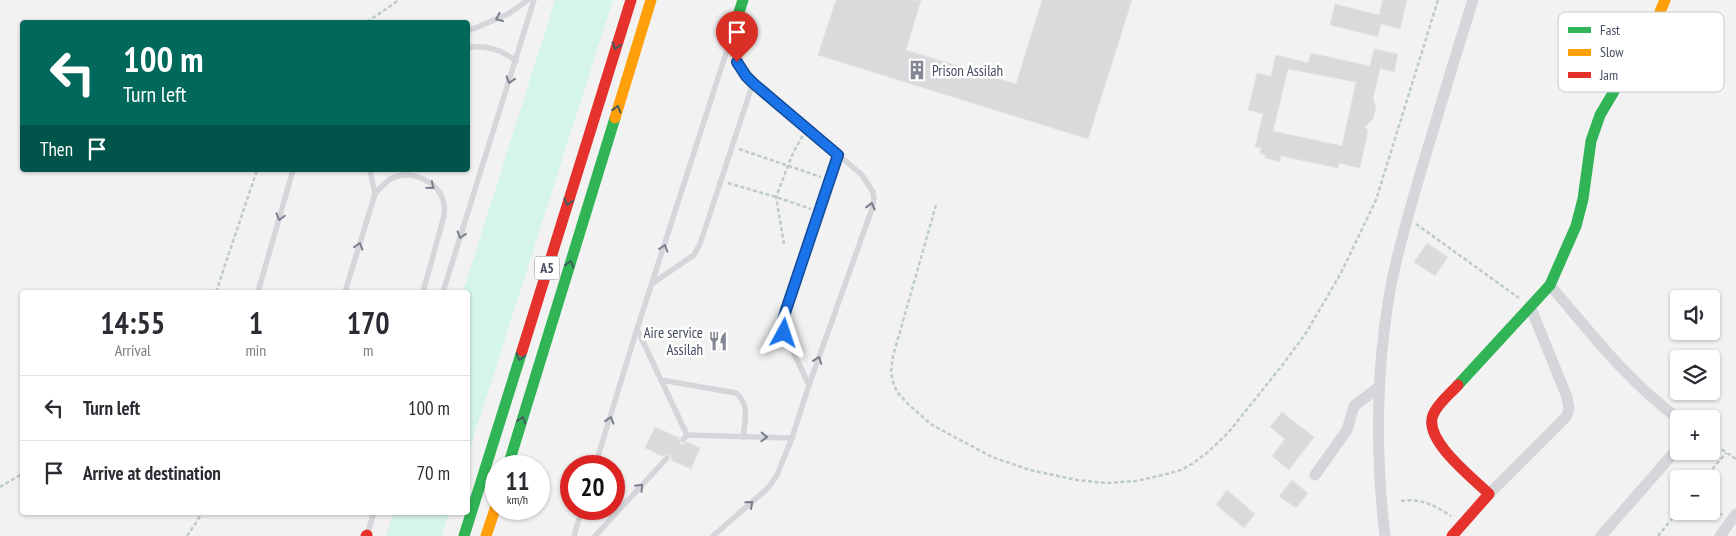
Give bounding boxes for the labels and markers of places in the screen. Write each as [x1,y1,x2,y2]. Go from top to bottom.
pin [716,11,758,62]
building icon: Prison Assilah [906,59,928,81]
place label: Prison Assilah [932,61,1003,80]
place label: Aire service Assilah [643,323,703,359]
restaurant icon: Aire service Assilah [707,330,729,352]

